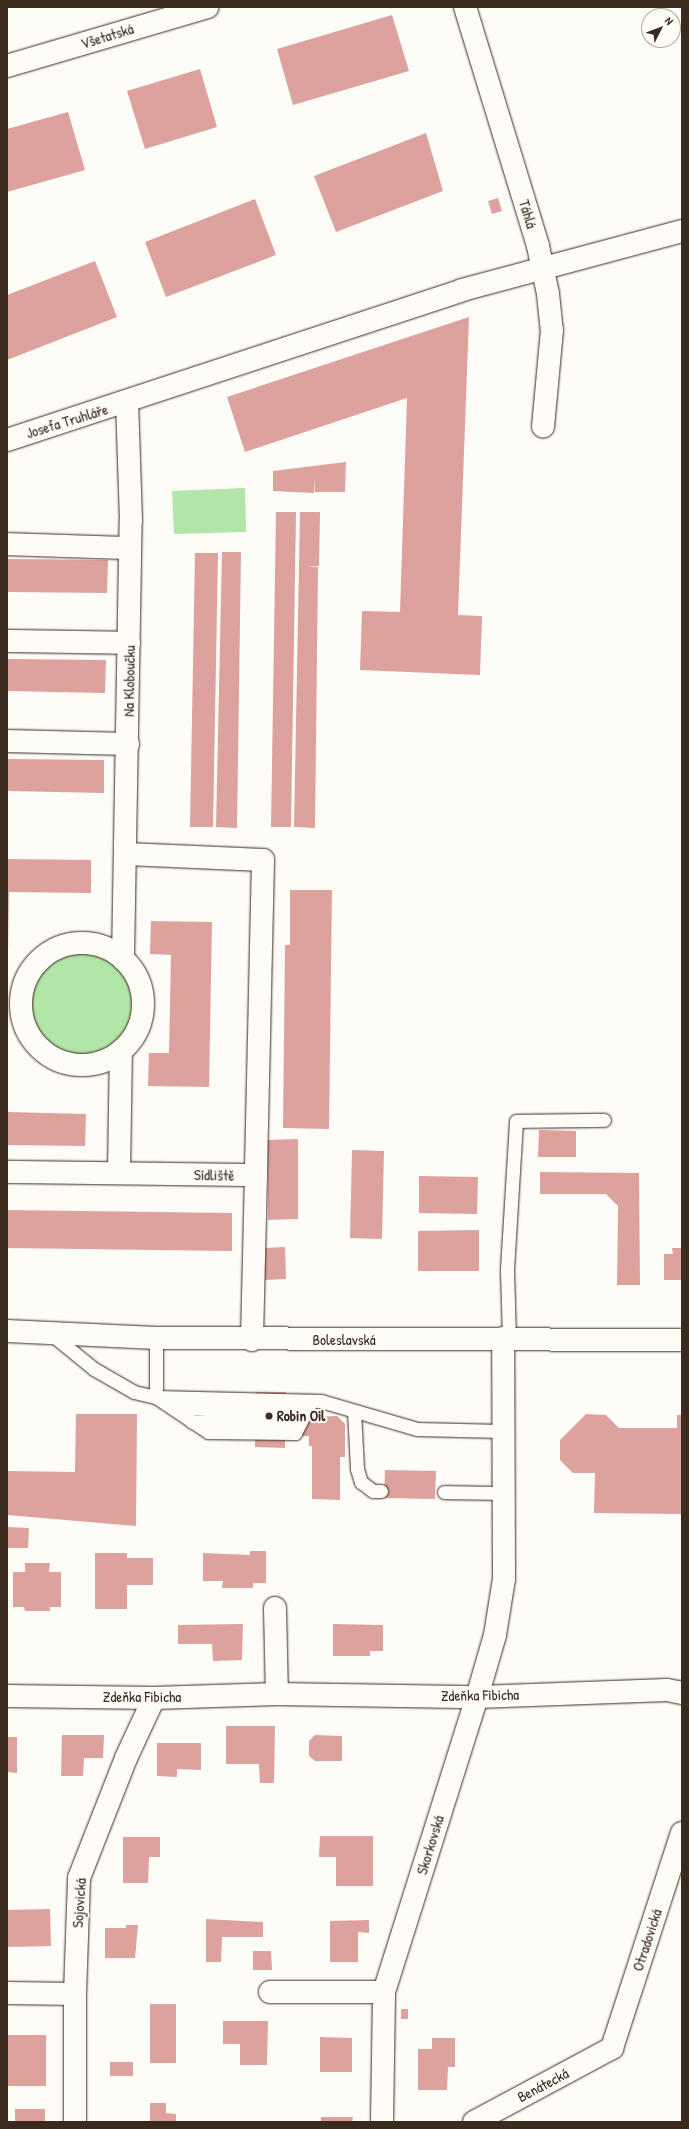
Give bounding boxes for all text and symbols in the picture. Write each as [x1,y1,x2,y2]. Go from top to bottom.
north arrow [641,8,681,48]
text: N [662,14,676,27]
street label: Všetatská [78,19,136,53]
street label: Táhlá [515,197,541,231]
street label: Josefa Truhláře [24,400,110,442]
street label: Na Kloboučku [119,645,139,717]
street label: Sídliště [194,1166,234,1184]
street label: Boleslavská [312,1331,376,1349]
place label: Robin Oil [277,1407,325,1425]
marker: Robin Oil [264,1411,274,1421]
street label: Zdeňka Fibicha [441,1685,519,1705]
street label: Zdeňka Fibicha [103,1688,181,1706]
street label: Skorkovská [412,1813,448,1877]
street label: Sojovická [68,1878,90,1928]
street label: Otradovická [629,1907,665,1973]
street label: Benátecká [514,2064,572,2106]

